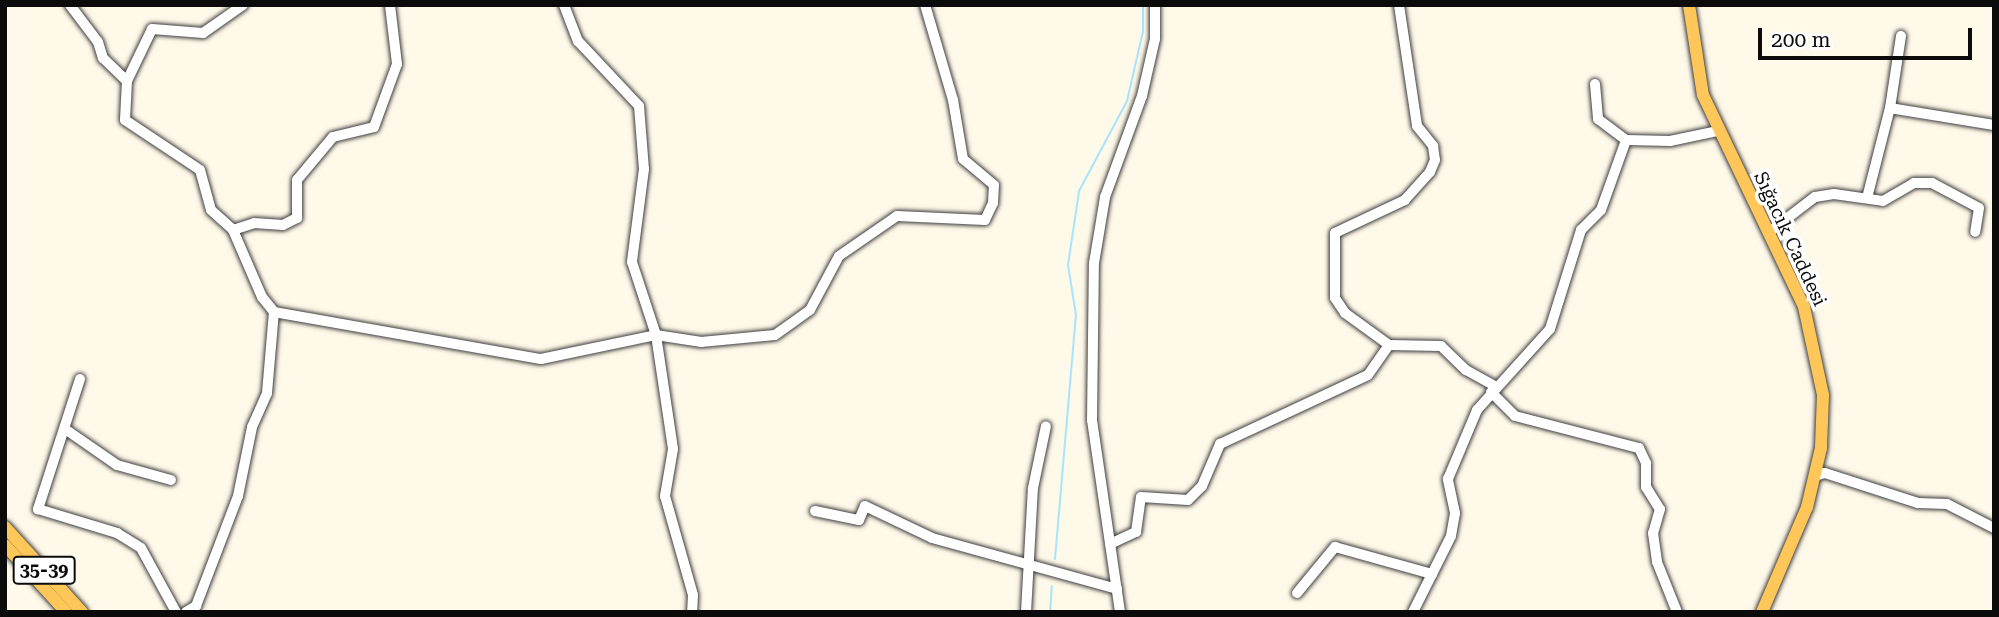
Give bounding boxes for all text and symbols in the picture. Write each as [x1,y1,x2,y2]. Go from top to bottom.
scale bar [1761,14,1974,58]
text: 200 m [1771,28,1831,52]
street label: Sığacık Caddesi [1749,168,1831,310]
road number: 35-39 [12,556,76,584]

